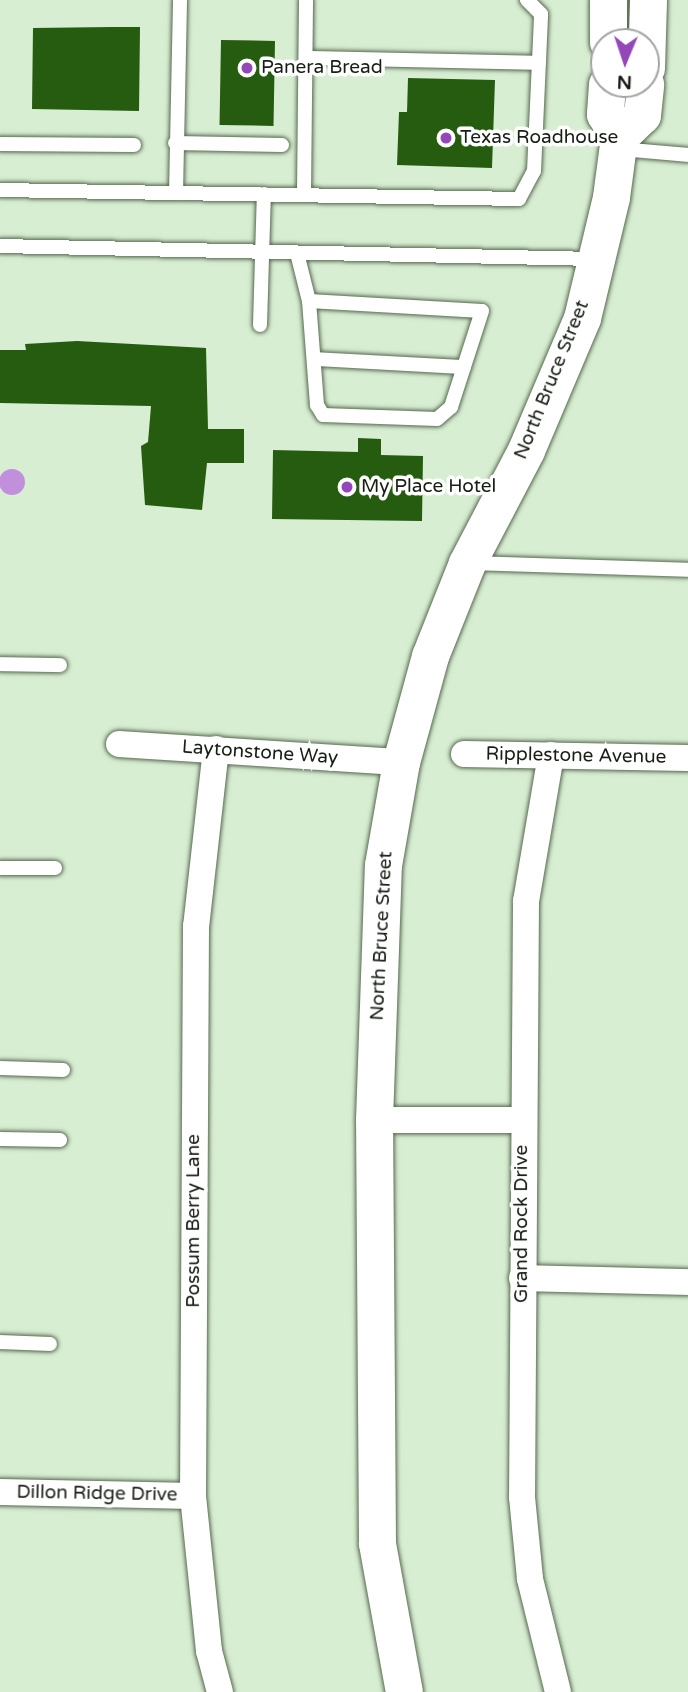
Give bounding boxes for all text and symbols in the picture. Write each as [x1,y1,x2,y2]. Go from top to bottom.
north arrow [590,28,660,98]
place label: Panera Bread [261,57,383,79]
marker: Panera Bread [239,60,255,76]
text: N [616,71,632,93]
place label: Texas Roadhouse [460,127,618,149]
marker: Texas Roadhouse [438,130,454,146]
street label: North Bruce Street [510,297,594,463]
place label: My Place Hotel [361,476,496,498]
marker: My Place Hotel [339,479,355,495]
street label: Laytonstone Way [181,736,339,770]
street label: Ripplestone Avenue [485,743,667,769]
street label: North Bruce Street [366,851,398,1021]
street label: Possum Berry Lane [183,1134,205,1308]
street label: Grand Rock Drive [511,1145,533,1303]
street label: Dillon Ridge Drive [16,1481,178,1507]

